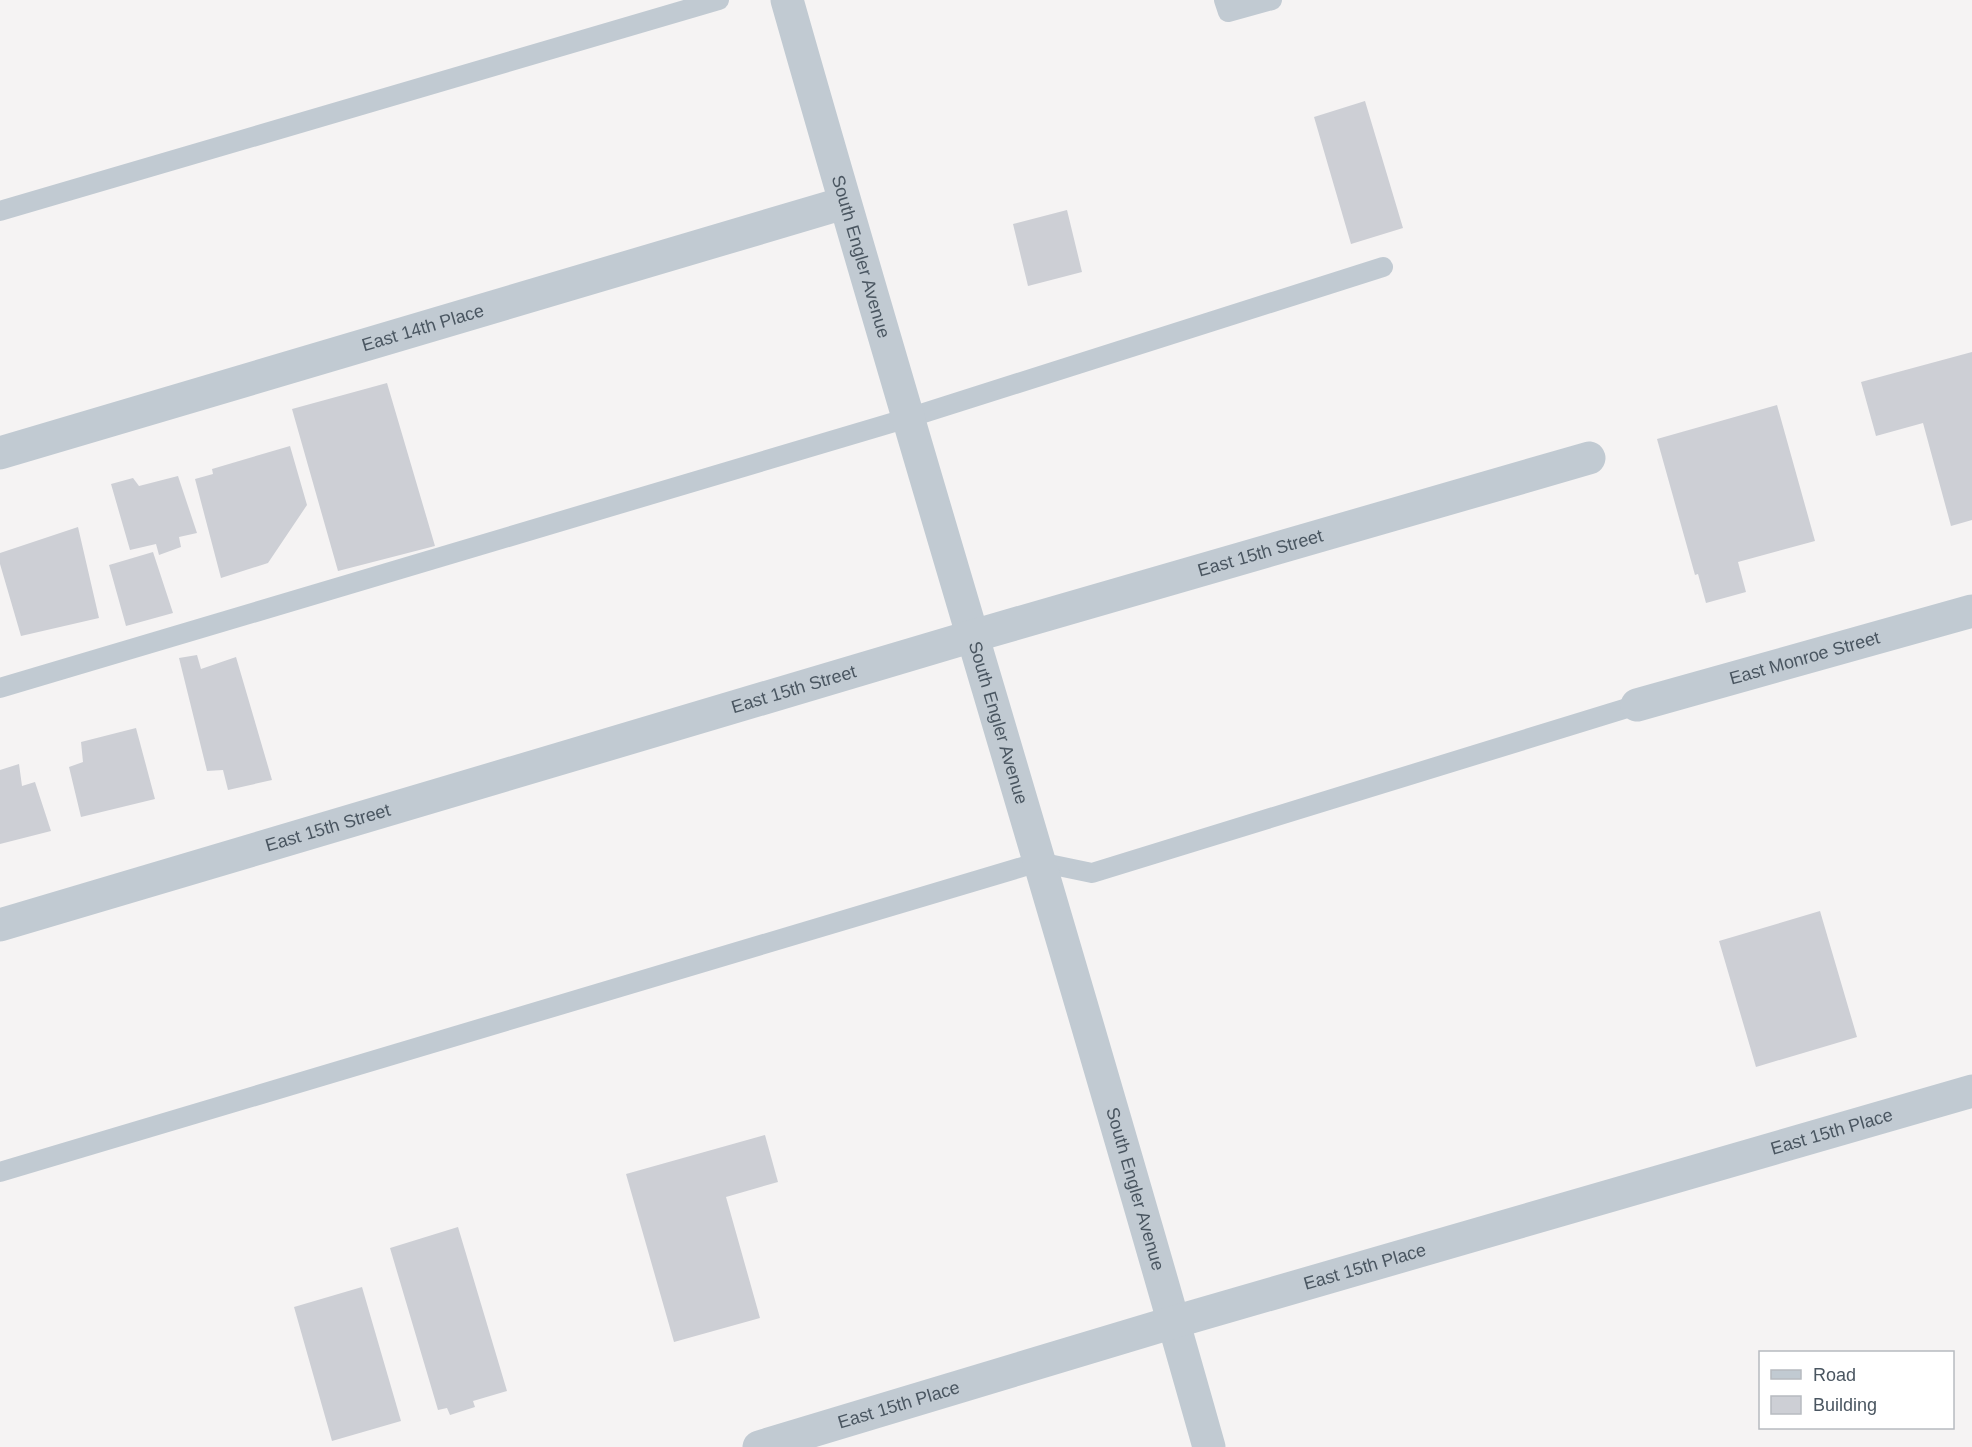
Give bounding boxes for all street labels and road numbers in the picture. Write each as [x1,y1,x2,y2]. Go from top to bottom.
street label: South Engler Avenue [828,173,894,340]
street label: East 14th Place [360,300,486,355]
street label: East 15th Street [1195,525,1325,581]
street label: East Monroe Street [1727,627,1882,689]
street label: South Engler Avenue [965,639,1032,807]
street label: East 15th Street [729,661,859,717]
street label: East 15th Street [263,800,393,856]
street label: East 15th Place [1768,1104,1895,1159]
street label: South Engler Avenue [1102,1105,1168,1273]
street label: East 15th Place [1301,1240,1428,1294]
street label: East 15th Place [835,1377,962,1433]

